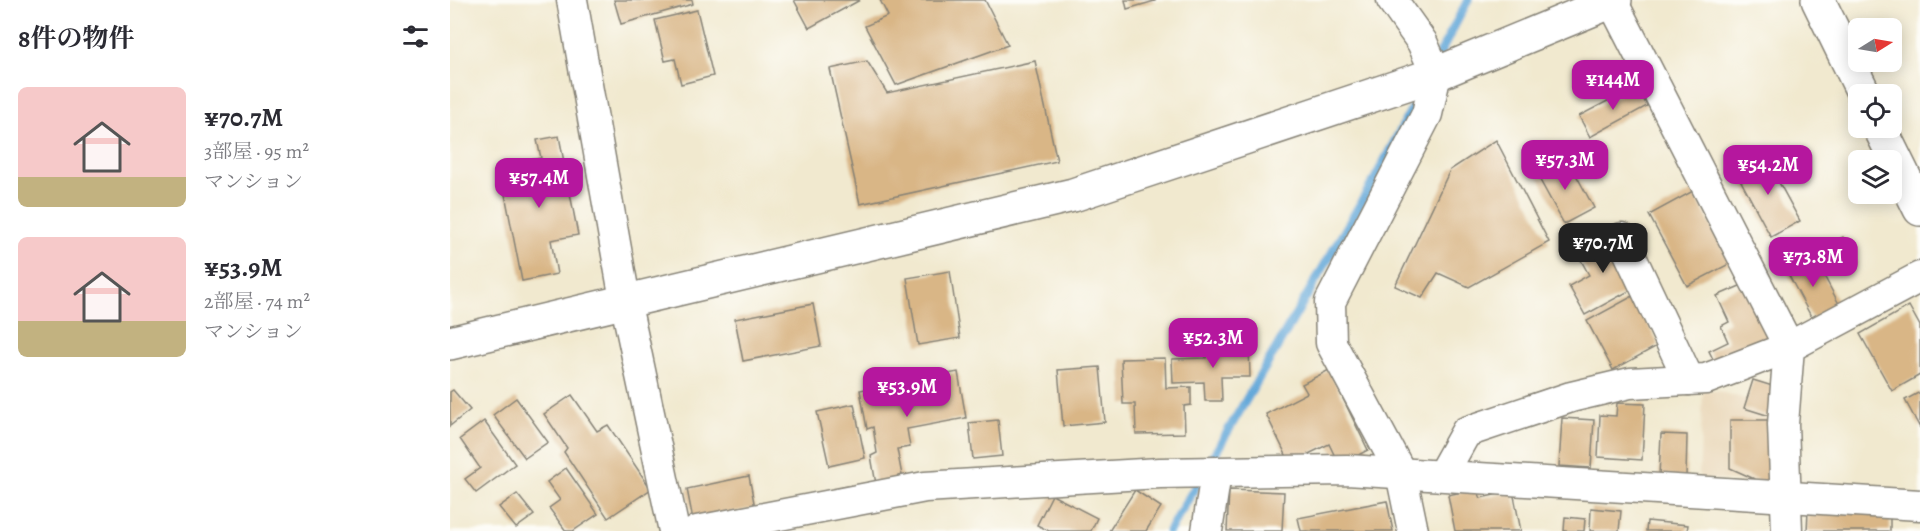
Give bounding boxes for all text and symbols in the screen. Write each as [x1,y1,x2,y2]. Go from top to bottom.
north arrow [1848,18,1902,72]
map controls [1848,18,1902,204]
icon: filters [399,20,432,53]
text: 8件の物件 [18,21,134,56]
pin: ¥144M [1571,60,1655,111]
text: ¥144M [1586,66,1640,93]
button: locate [1848,84,1902,138]
text: ¥70.7M [204,100,283,135]
icon: home [66,111,138,183]
text: 3部屋 · 95 m² [204,138,309,165]
pin: ¥57.3M [1516,140,1614,191]
pin: ¥54.2M [1719,145,1817,196]
text: ¥57.3M [1535,146,1595,173]
button: layers [1848,150,1902,204]
text: ¥54.2M [1737,151,1799,178]
pin: ¥57.4M [490,158,588,209]
text: ¥57.4M [509,164,569,191]
text: マンション [204,168,303,195]
pin: ¥70.7M [1554,223,1652,274]
text: ¥70.7M [1573,229,1633,256]
pin: ¥73.8M [1764,237,1862,288]
text: ¥73.8M [1783,243,1843,270]
text: ¥53.9M [204,250,282,285]
icon: home [66,261,138,333]
text: 2部屋 · 74 m² [204,288,310,315]
text: マンション [204,318,303,345]
pin: ¥52.3M [1164,318,1262,369]
text: ¥52.3M [1183,324,1243,351]
pin: ¥53.9M [858,367,956,418]
text: ¥53.9M [877,373,937,400]

